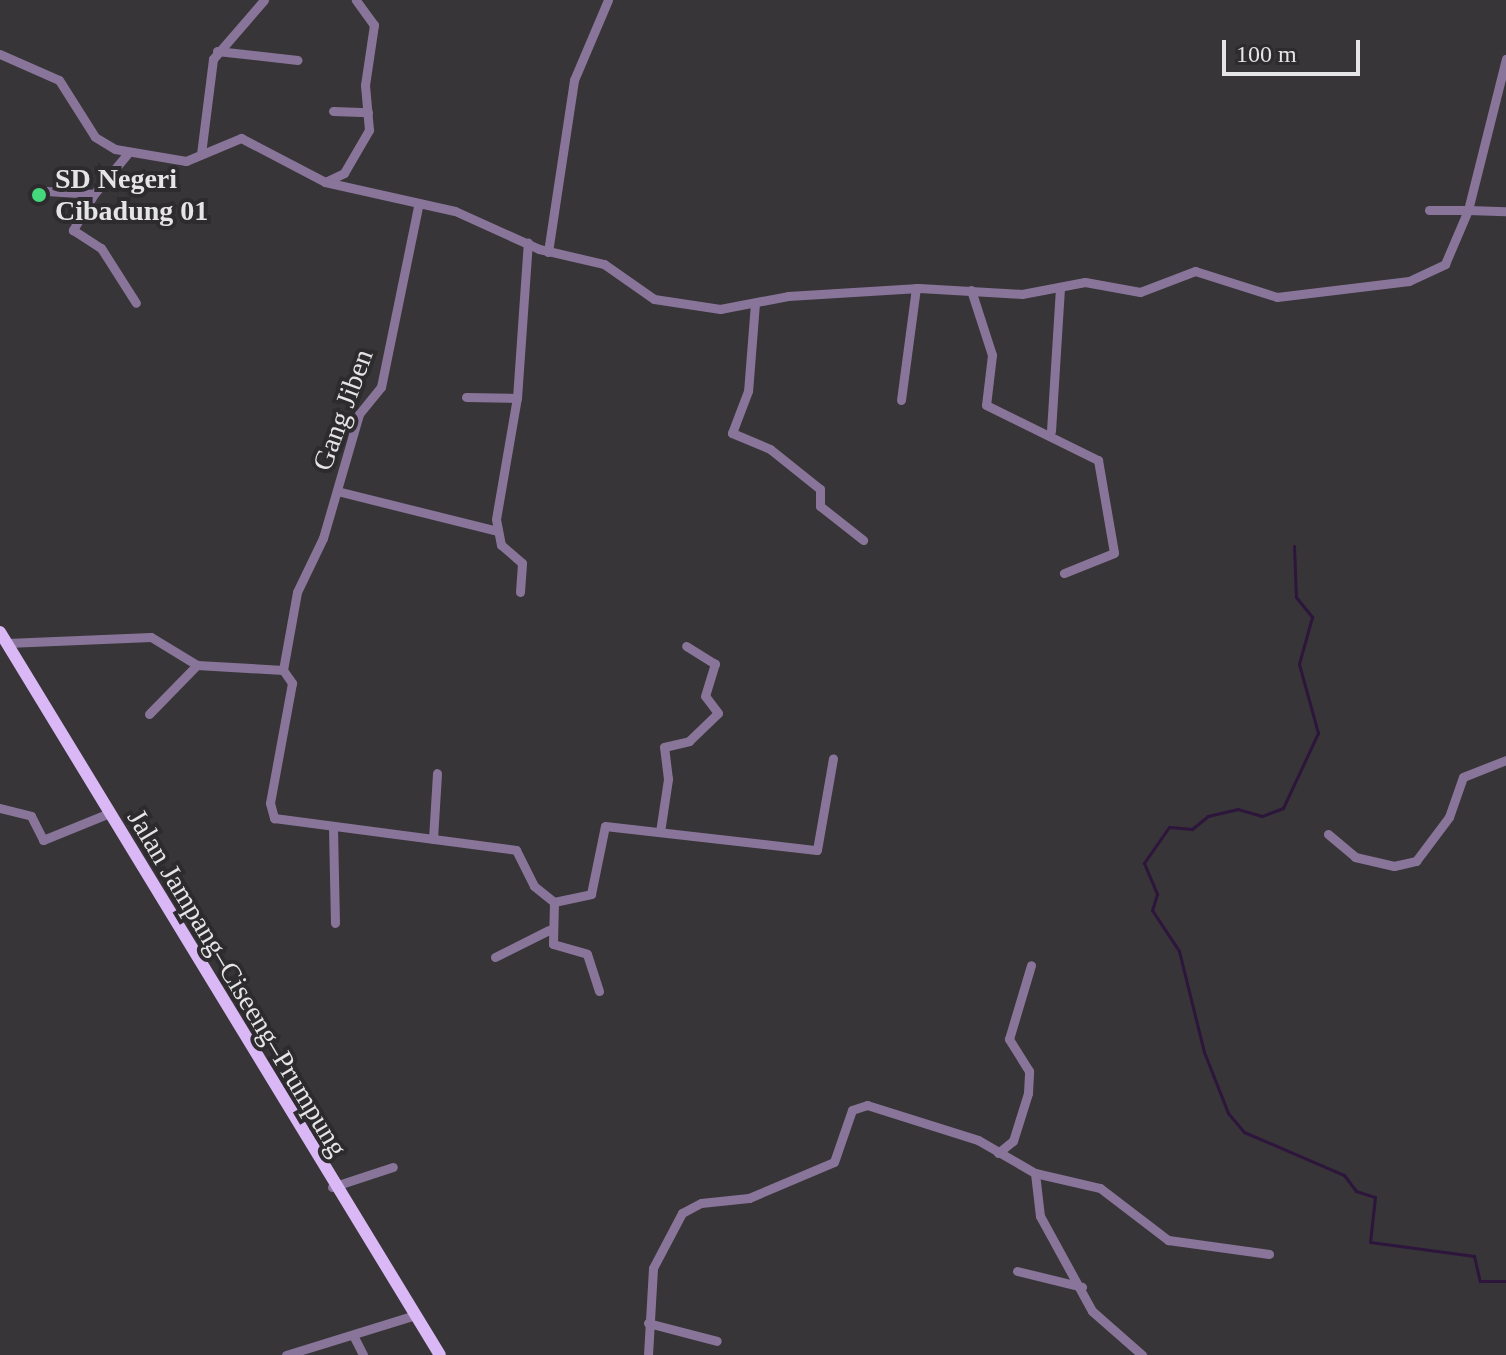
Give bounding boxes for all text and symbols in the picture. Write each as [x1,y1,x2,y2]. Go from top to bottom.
scale bar [1226,24,1364,74]
text: 100 m [1236,41,1297,67]
place label: SD Negeri Cibadung 01 [55,162,208,228]
marker: SD Negeri Cibadung 01 [30,186,48,204]
street label: Gang Jiben [306,345,380,475]
street label: Jalan Jampang–Ciseeng–Prumpung [120,803,354,1163]

